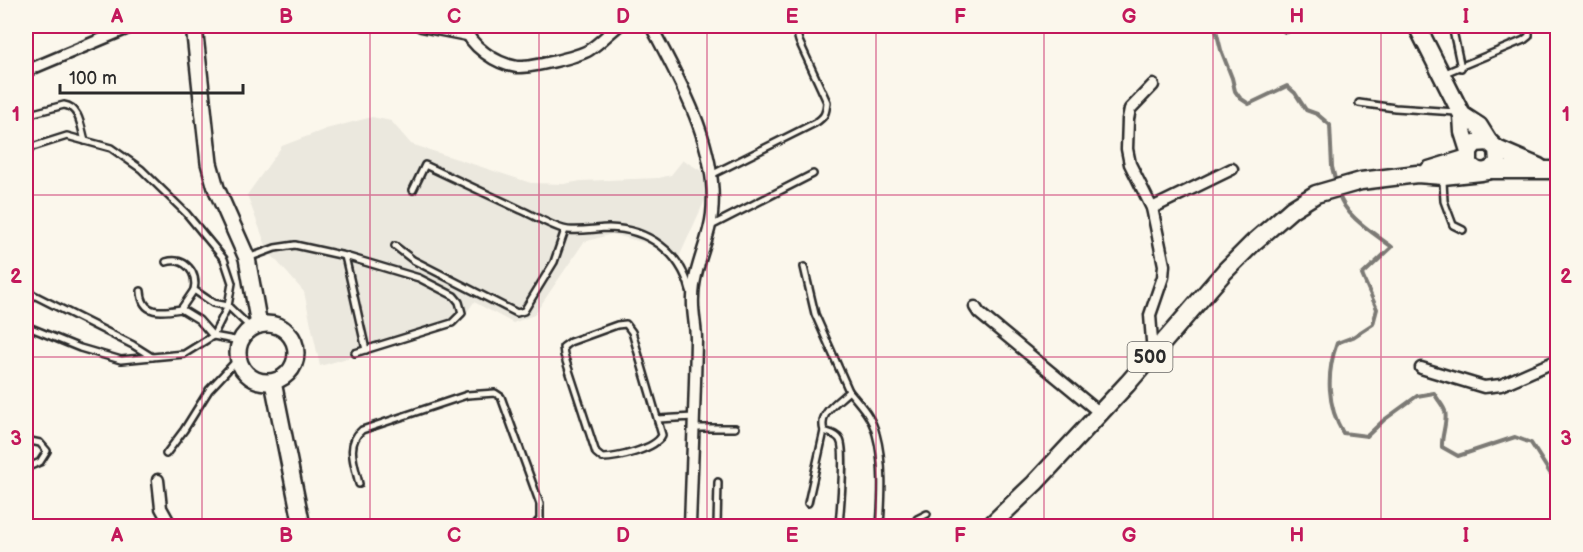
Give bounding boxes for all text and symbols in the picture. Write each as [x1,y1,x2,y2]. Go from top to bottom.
text: A [110,5,124,29]
text: B [279,5,293,29]
text: C [447,5,461,29]
text: D [616,5,630,29]
text: E [786,5,799,29]
text: F [954,5,966,29]
text: G [1122,5,1137,29]
text: H [1290,5,1304,29]
text: I [1463,5,1469,29]
scale bar [60,57,243,95]
text: 100 m [69,68,117,89]
text: 1 [12,103,20,127]
text: 1 [1562,103,1570,127]
text: 2 [10,265,22,289]
text: 2 [1560,265,1572,289]
road number: 500 [1128,342,1172,372]
text: 3 [10,427,22,451]
text: 3 [1560,427,1572,451]
text: A [110,524,124,548]
text: B [279,524,293,548]
text: C [447,524,461,548]
text: D [616,524,630,548]
text: E [786,524,799,548]
text: F [954,524,966,548]
text: G [1122,524,1137,548]
text: H [1290,524,1304,548]
text: I [1463,524,1469,548]

